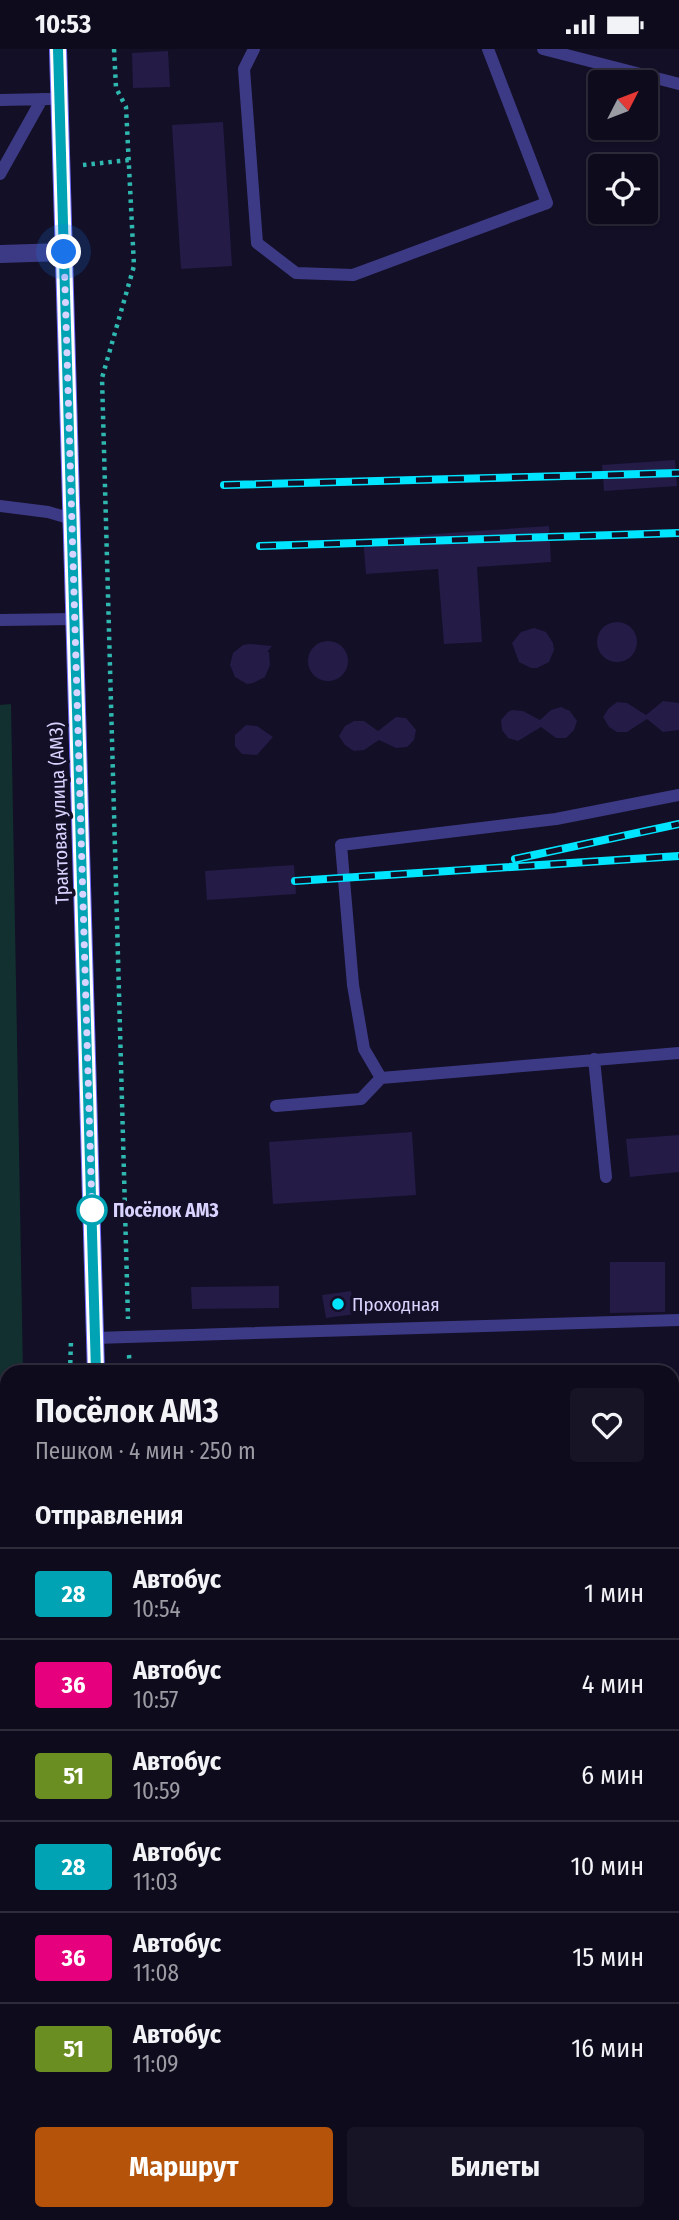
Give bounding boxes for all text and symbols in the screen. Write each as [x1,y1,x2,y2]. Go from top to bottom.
text: 10:53 [35,9,91,40]
north arrow [588,70,658,140]
map controls [588,70,658,224]
button: locate [588,154,658,224]
your location [46,234,81,269]
street label: Трактовая улица (АМЗ) [44,721,74,905]
marker: Посёлок АМЗ [77,1195,107,1225]
place label: Посёлок АМЗ [113,1199,219,1222]
place label: Проходная [352,1293,440,1316]
marker: Проходная [330,1296,346,1312]
button: heart [570,1388,644,1462]
text: Посёлок АМЗ [35,1391,218,1431]
text: Пешком · 4 мин · 250 m [35,1437,256,1465]
text: Отправления [35,1500,184,1531]
text: Автобус [133,1564,221,1595]
text: 1 мин [584,1578,644,1609]
text: 28 [62,1580,85,1608]
text: 10:54 [133,1595,181,1623]
text: Автобус [133,1655,221,1686]
text: 4 мин [582,1669,644,1700]
text: 36 [62,1671,85,1699]
text: 10:57 [133,1686,178,1714]
text: Автобус [133,1746,221,1777]
text: 6 мин [581,1760,644,1791]
text: 51 [63,1762,84,1790]
text: 10:59 [133,1777,180,1805]
text: Автобус [133,1837,221,1868]
text: 10 мин [571,1851,644,1882]
text: 28 [62,1853,85,1881]
text: 11:03 [133,1868,178,1896]
text: Автобус [133,1928,221,1959]
text: 15 мин [572,1942,644,1973]
text: 36 [62,1944,85,1972]
text: 11:08 [133,1959,179,1987]
text: Автобус [133,2019,221,2050]
text: 16 мин [571,2033,644,2064]
text: 51 [63,2035,84,2063]
text: 11:09 [133,2050,178,2078]
button: Маршрут [35,2127,333,2207]
button: Билеты [347,2127,644,2207]

